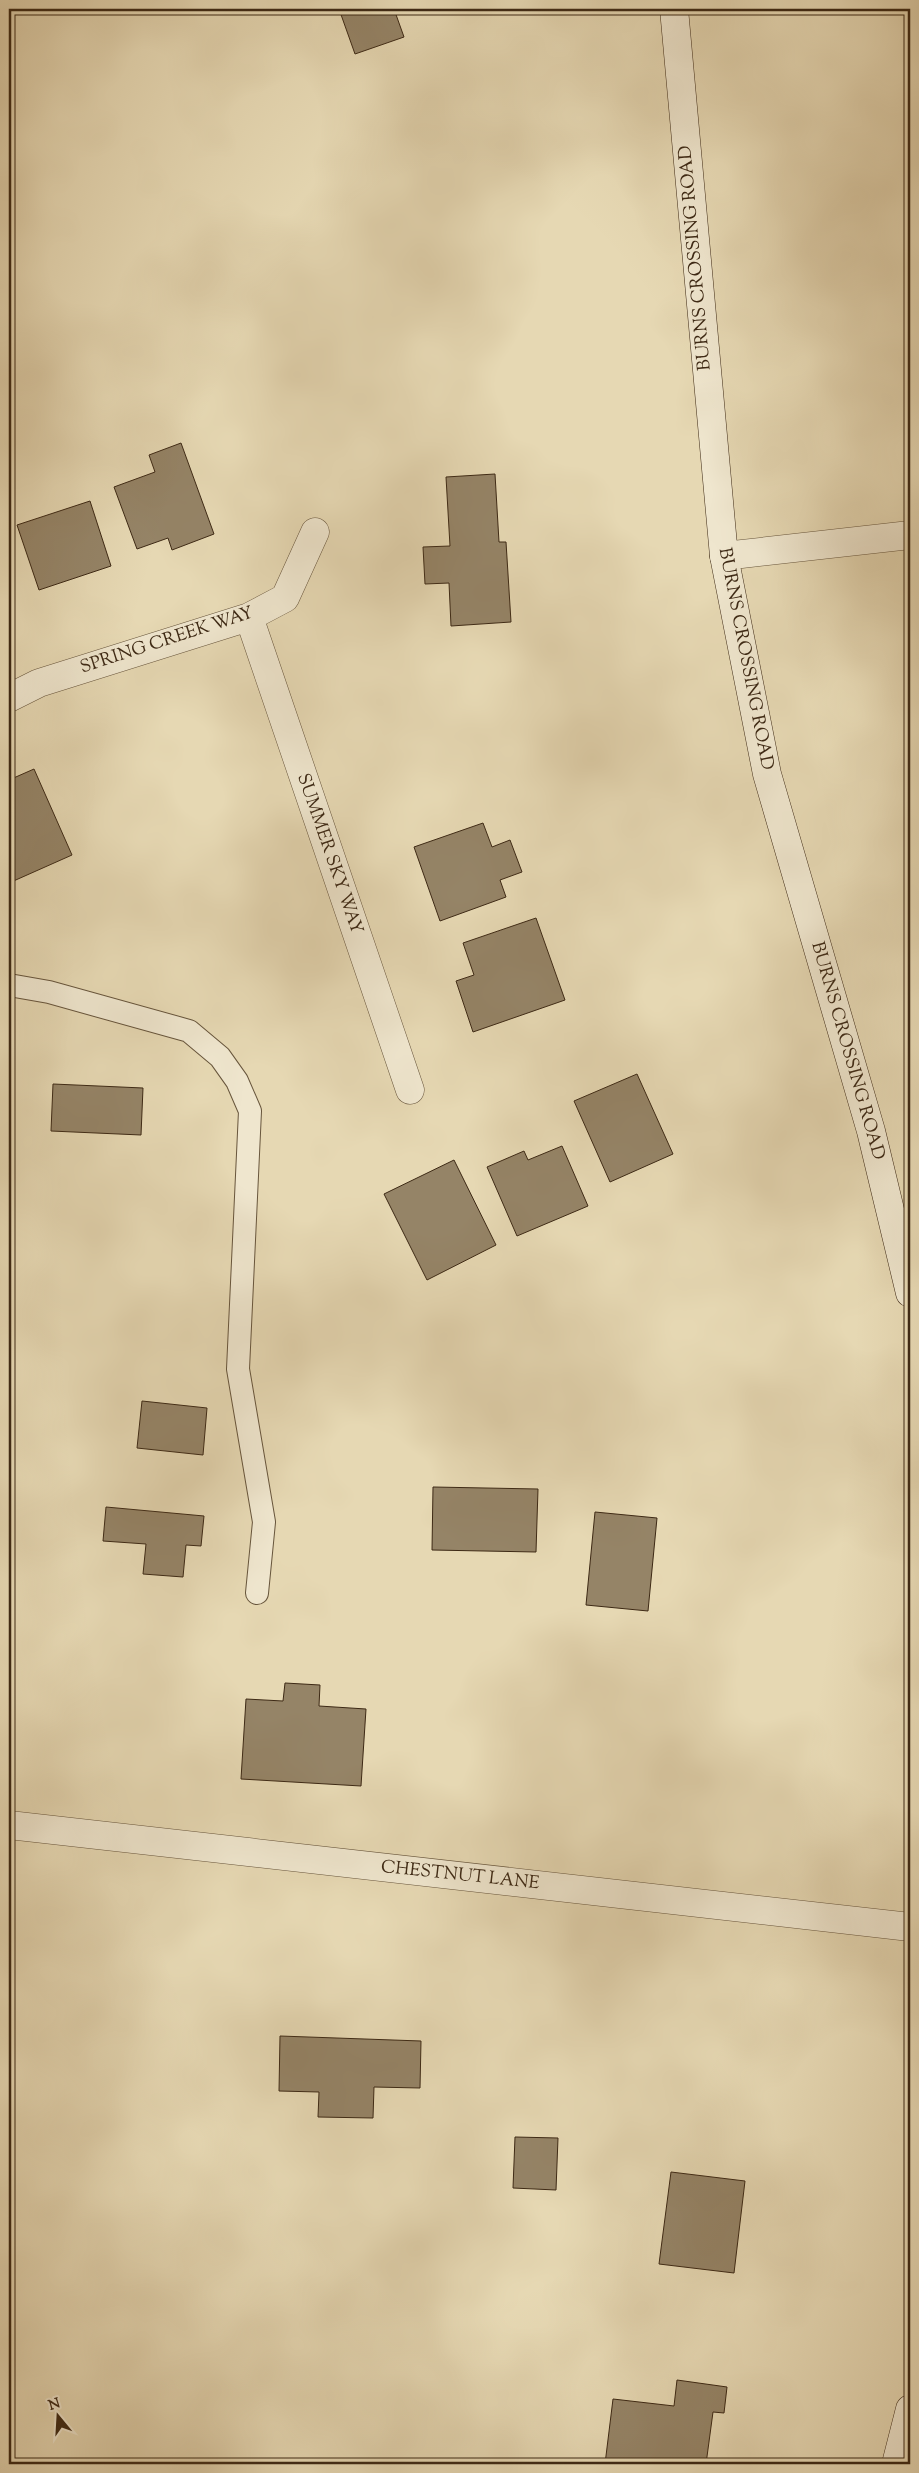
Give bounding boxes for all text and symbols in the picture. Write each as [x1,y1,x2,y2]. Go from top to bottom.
street label: BURNS CROSSING ROAD [673,144,719,372]
street label: BURNS CROSSING ROAD [711,546,779,772]
street label: SPRING CREEK WAY [77,601,257,681]
street label: SUMMER SKY WAY [289,770,369,938]
street label: BURNS CROSSING ROAD [803,939,891,1163]
street label: CHESTNUT LANE [379,1855,541,1897]
north arrow [32,2390,82,2440]
text: N [46,2394,63,2417]

